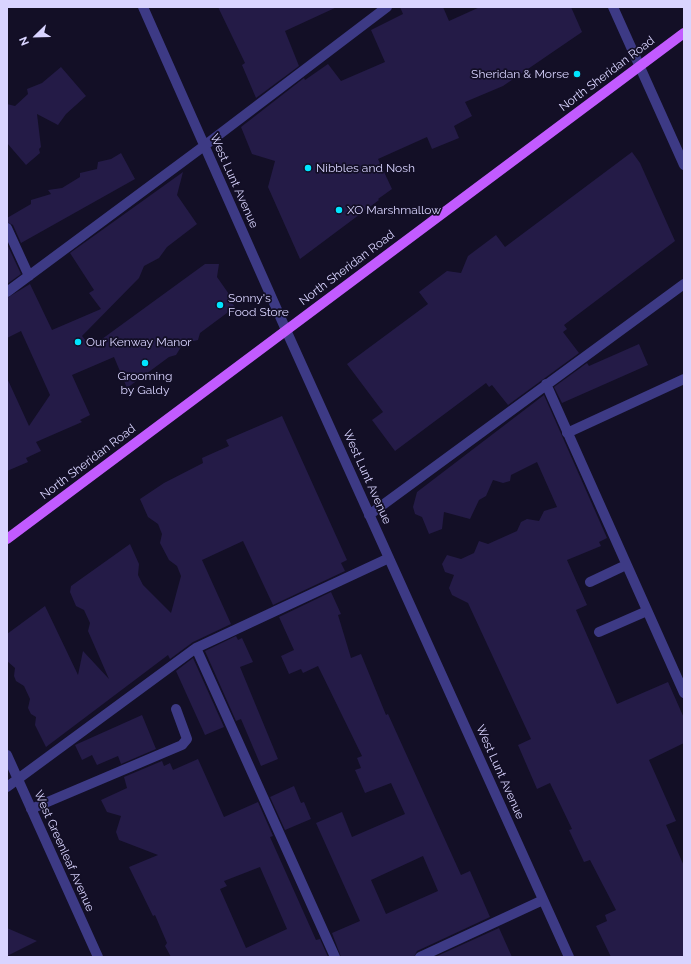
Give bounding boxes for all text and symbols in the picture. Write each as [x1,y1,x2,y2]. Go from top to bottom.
north arrow [16,16,56,56]
street label: North Sheridan Road [557,33,657,115]
text: N [17,34,32,47]
place label: Sheridan & Morse [471,67,569,81]
marker: Sheridan & Morse [572,69,582,79]
street label: West Lunt Avenue [207,132,261,230]
place label: Nibbles and Nosh [316,161,415,175]
marker: Nibbles and Nosh [303,163,313,173]
place label: XO Marshmallow [347,203,441,217]
marker: XO Marshmallow [334,205,344,215]
street label: North Sheridan Road [297,227,397,309]
place label: Sonny's Food Store [228,291,289,319]
marker: Sonny's Food Store [215,300,225,310]
place label: Our Kenway Manor [86,335,192,349]
marker: Our Kenway Manor [73,337,83,347]
marker: Grooming by Galdy [140,358,150,368]
place label: Grooming by Galdy [118,369,172,397]
street label: North Sheridan Road [38,421,138,503]
street label: West Lunt Avenue [340,428,394,526]
street label: West Lunt Avenue [473,723,527,821]
street label: West Greenleaf Avenue [31,788,97,914]

